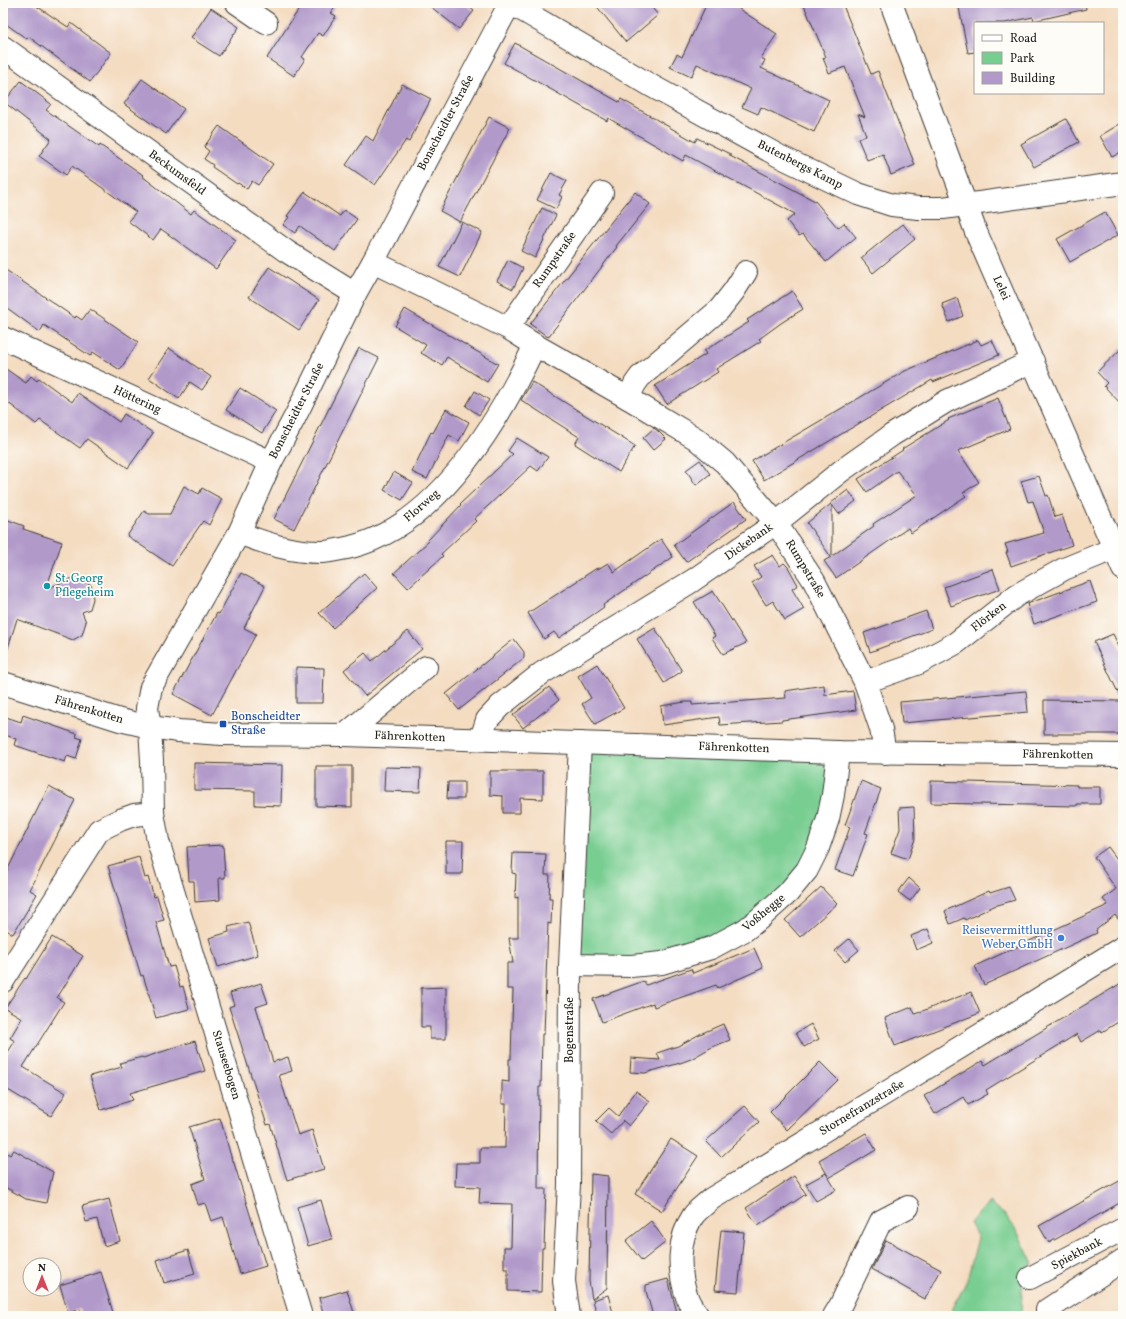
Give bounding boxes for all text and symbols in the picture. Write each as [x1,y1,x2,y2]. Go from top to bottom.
legend [974,22,1104,94]
text: Road [1010,31,1037,47]
text: Park [1010,51,1035,67]
text: Building [1010,71,1055,87]
street label: Bonscheidter Straße [414,72,478,174]
street label: Butenbergs Kamp [755,137,846,193]
street label: Beckumsfeld [145,147,209,199]
street label: Rumpstraße [530,228,581,291]
street label: Lelei [989,273,1014,303]
street label: Bonscheidter Straße [266,360,328,462]
street label: Höttering [110,382,164,418]
street label: Florweg [401,486,443,526]
street label: Dickebank [722,519,777,565]
street label: Rumpstraße [781,537,829,602]
place label: St. Georg Pflegeheim [55,571,114,601]
marker: St. Georg Pflegeheim [42,581,52,591]
street label: Flörken [968,598,1010,636]
street label: Fährenkotten [53,692,125,728]
place label: Bonscheidter Straße [231,709,300,739]
marker: Bonscheidter Straße [218,719,228,729]
street label: Fährenkotten [374,728,446,746]
street label: Fährenkotten [698,739,770,757]
street label: Fährenkotten [1022,746,1094,764]
street label: Voßhegge [739,890,789,936]
place label: Reisevermittlung Weber GmbH [962,923,1053,953]
marker: Reisevermittlung Weber GmbH [1056,933,1066,943]
street label: Bogenstraße [562,997,578,1063]
street label: Stauseebogen [208,1028,244,1102]
street label: Stornefranzstraße [817,1076,908,1140]
street label: Spiekbank [1049,1234,1106,1274]
north arrow [22,1257,62,1297]
text: N [38,1261,46,1276]

